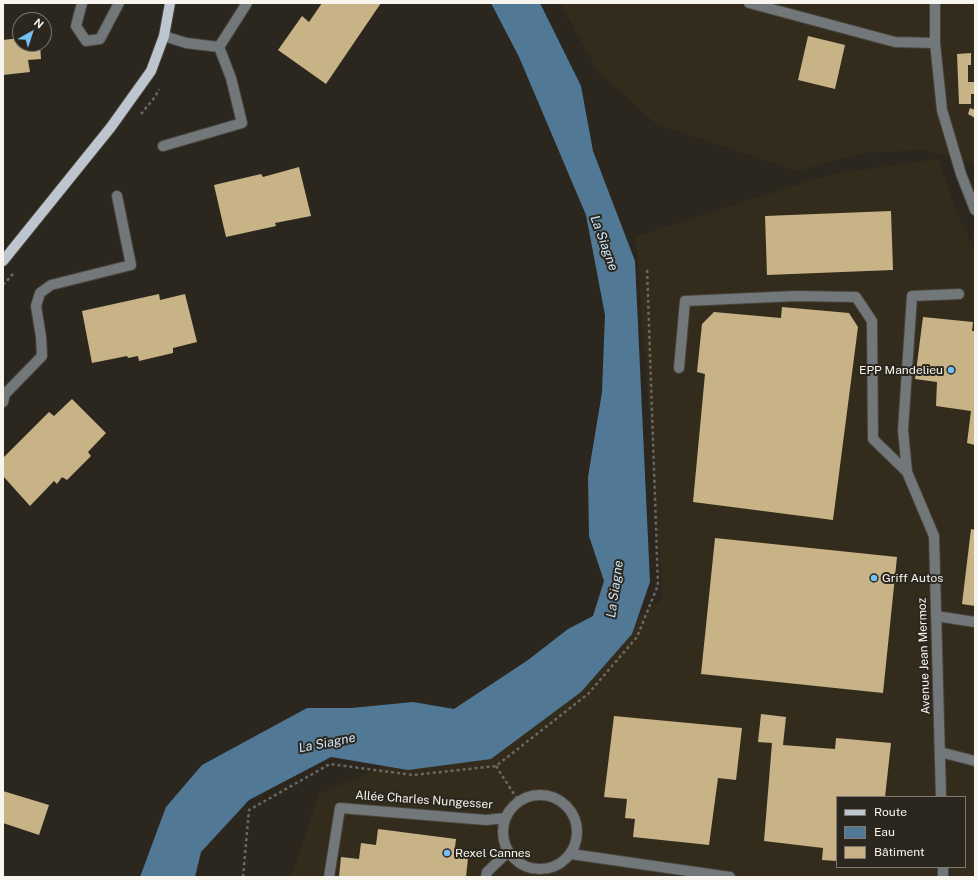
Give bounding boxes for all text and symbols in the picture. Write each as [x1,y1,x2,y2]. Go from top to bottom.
north arrow [12,12,52,52]
text: N [32,16,46,31]
water label: La Siagne [587,213,621,273]
place label: EPP Mandelieu [859,363,943,377]
marker: EPP Mandelieu [946,365,956,375]
water label: La Siagne [603,559,627,619]
place label: Griff Autos [882,571,943,585]
marker: Griff Autos [869,573,879,583]
street label: Avenue Jean Mermoz [915,597,933,715]
water label: La Siagne [297,730,357,756]
street label: Allée Charles Nungesser [355,788,493,812]
legend [836,796,966,868]
text: Route [874,805,907,819]
text: Eau [874,825,895,839]
text: Bâtiment [874,845,925,859]
place label: Rexel Cannes [455,846,531,860]
marker: Rexel Cannes [442,848,452,858]

